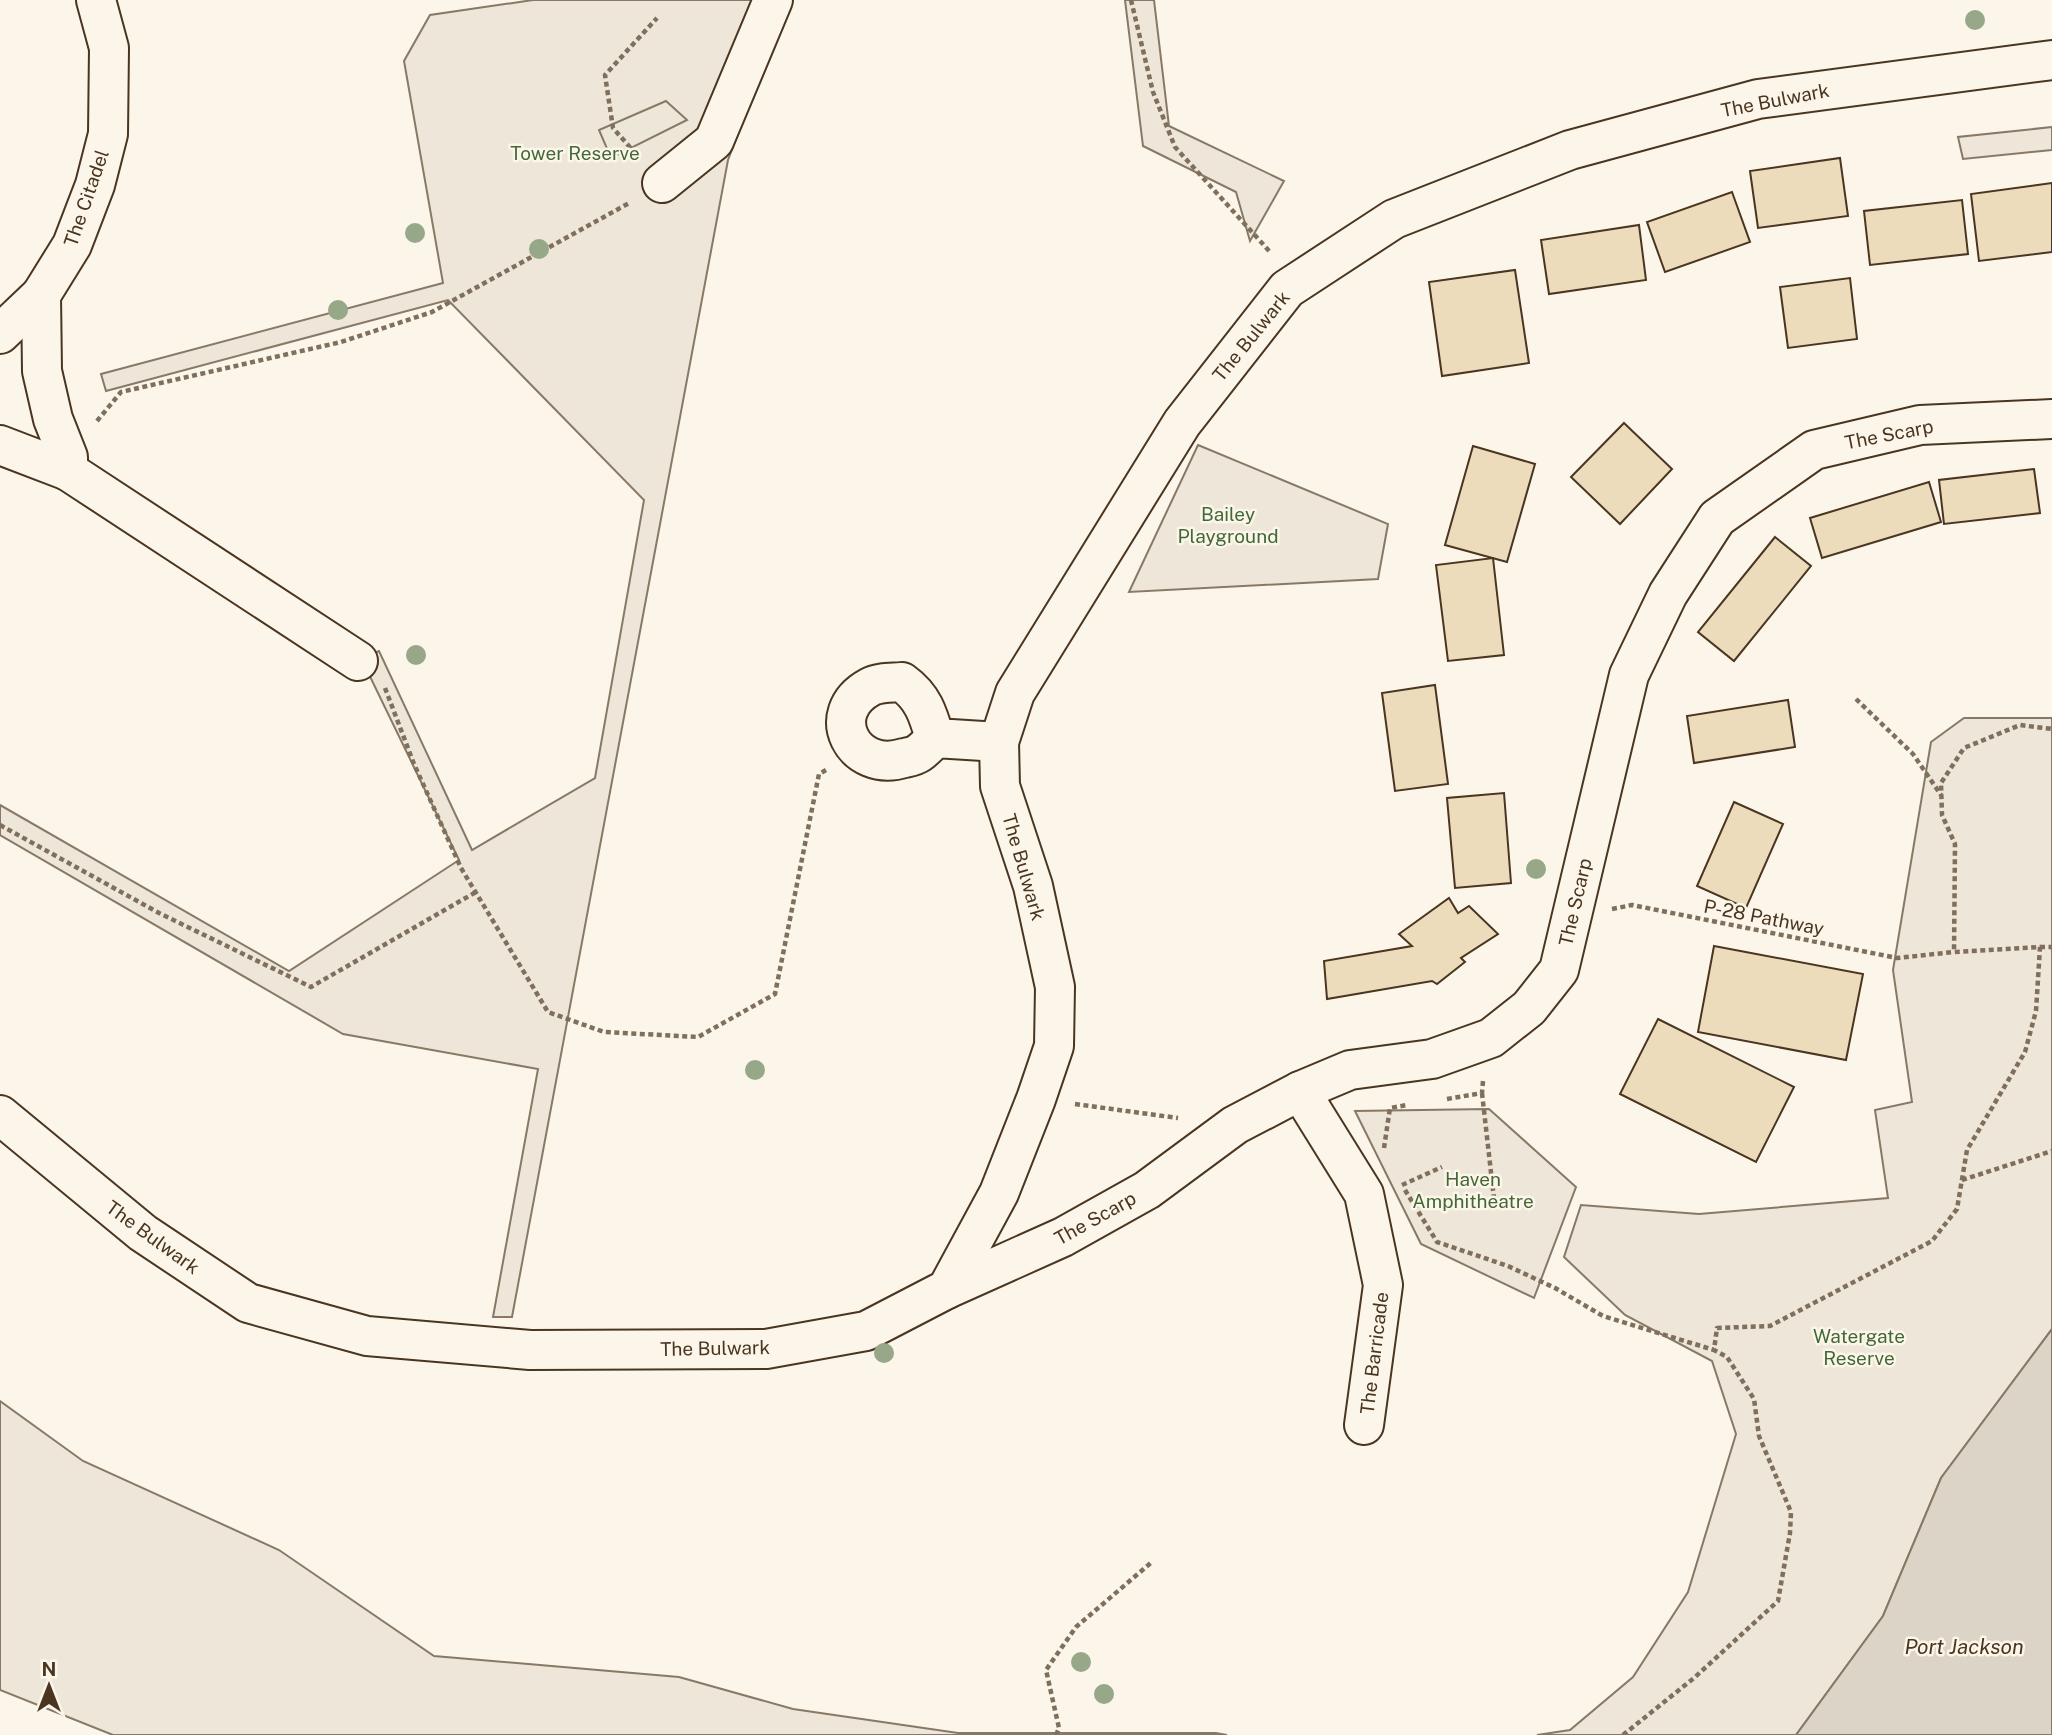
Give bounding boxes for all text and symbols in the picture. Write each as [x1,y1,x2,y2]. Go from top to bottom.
street label: The Bulwark [1719,79,1831,121]
park label: Tower Reserve [510,142,640,164]
street label: The Citadel [59,147,113,249]
street label: The Bulwark [1208,286,1294,386]
street label: The Scarp [1843,415,1935,453]
park label: Bailey Playground [1177,503,1279,547]
street label: The Bulwark [998,811,1050,923]
street label: The Scarp [1554,856,1596,948]
street label: P-28 Pathway [1702,895,1826,939]
park label: Haven Amphitheatre [1412,1168,1534,1212]
street label: The Scarp [1050,1187,1140,1249]
street label: The Bulwark [102,1196,204,1278]
street label: The Barricade [1356,1291,1392,1415]
park label: Watergate Reserve [1813,1325,1905,1369]
street label: The Bulwark [660,1336,770,1360]
water label: Port Jackson [1904,1634,2024,1659]
north arrow [14,1651,84,1721]
text: N [42,1658,56,1680]

